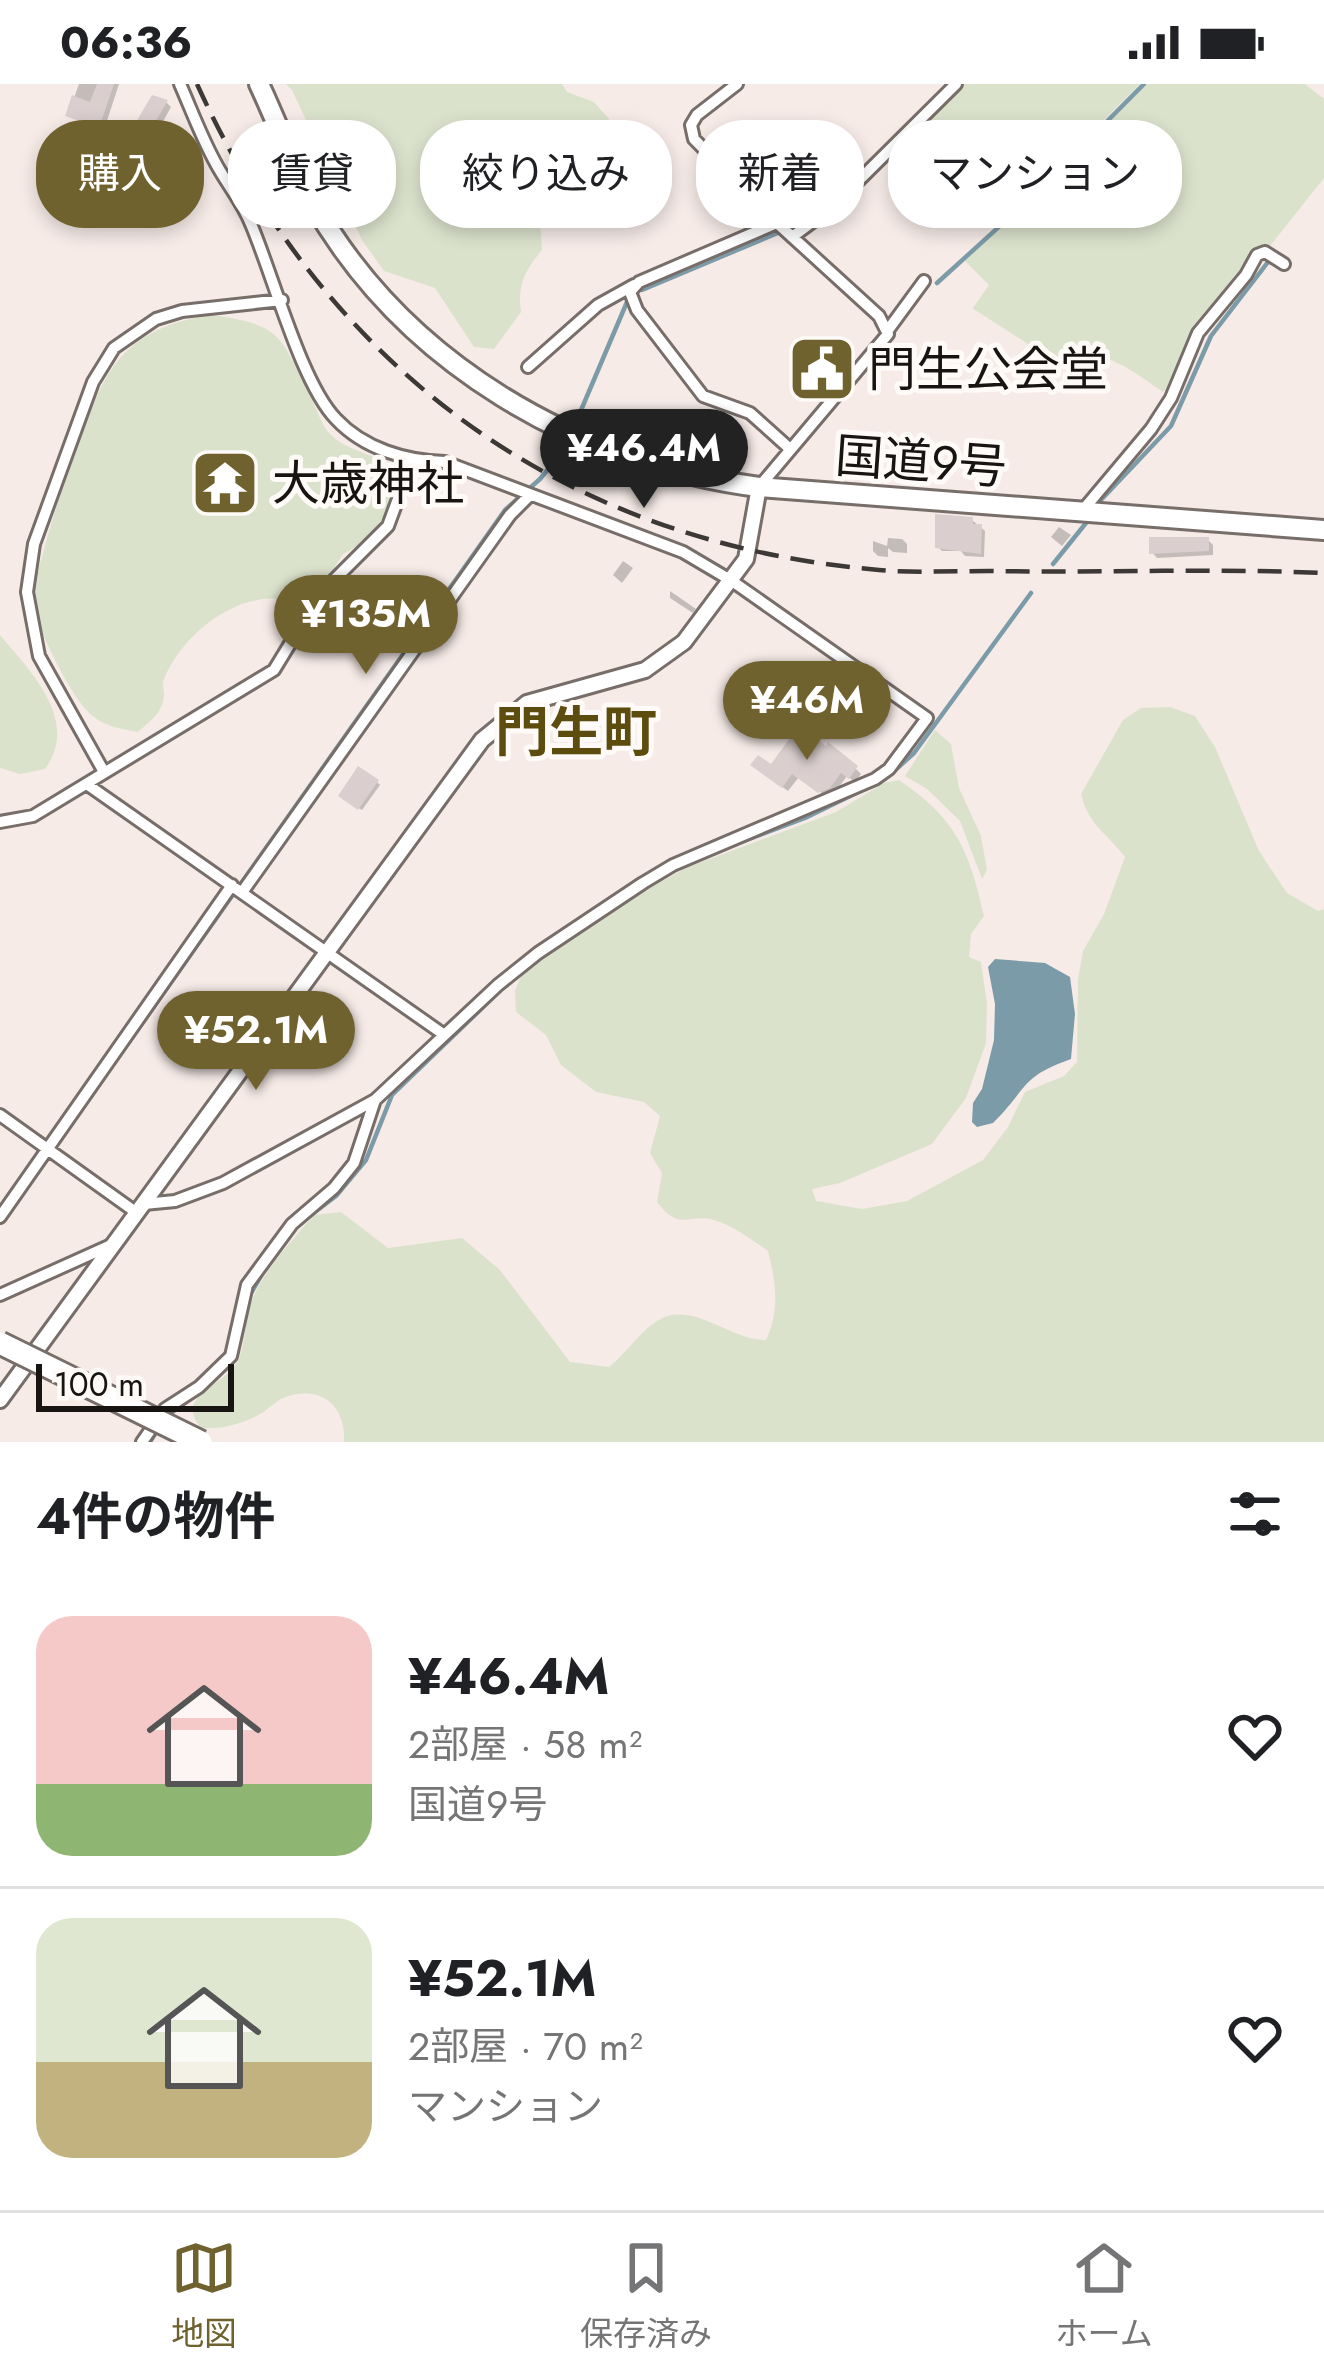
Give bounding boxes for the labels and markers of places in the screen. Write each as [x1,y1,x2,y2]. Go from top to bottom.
public building icon: 門生公会堂 [787,334,857,404]
place label: 門生公会堂 [868,335,1108,404]
pin: ¥46.4M [546,409,742,511]
temple icon: 大歳神社 [190,448,260,518]
place label: 大歳神社 [272,449,464,518]
pin: ¥135M [282,575,450,677]
pin: ¥46M [736,661,878,763]
pin: ¥52.1M [158,991,354,1093]

